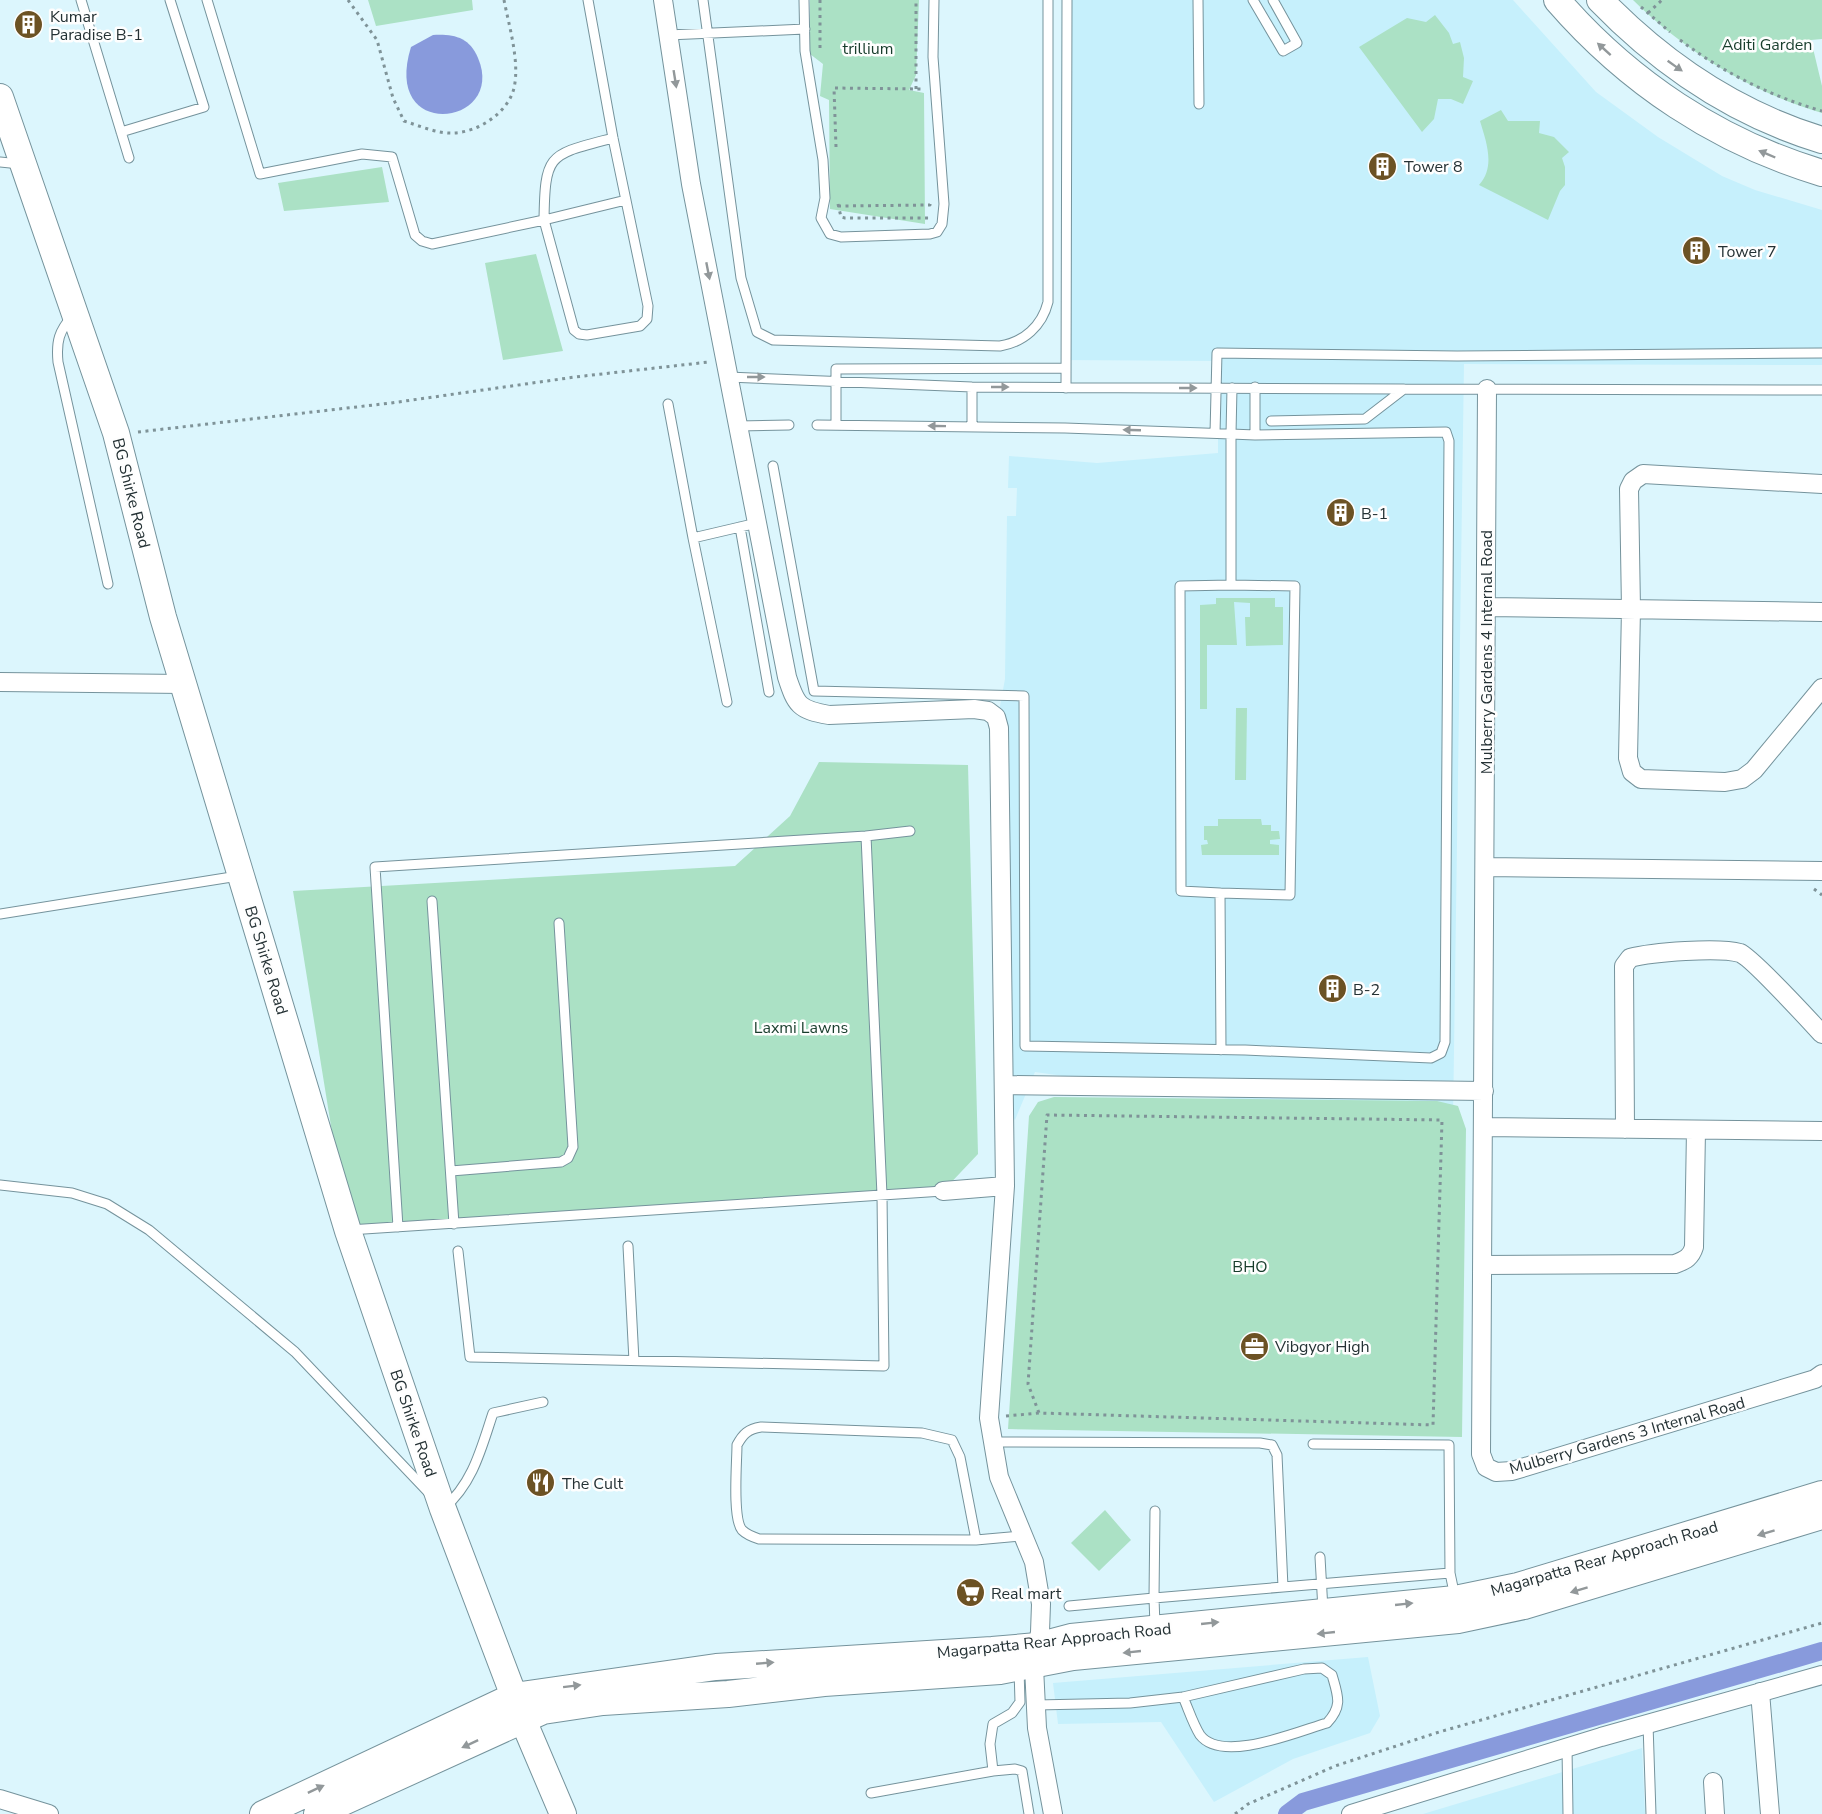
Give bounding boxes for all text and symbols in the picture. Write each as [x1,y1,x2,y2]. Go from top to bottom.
place label: Kumar Paradise B-1 [50,6,143,46]
building icon: Kumar Paradise B-1 [13,9,45,41]
park label: Aditi Garden [1722,34,1812,56]
park label: trillium [843,38,893,60]
one-way arrow [1597,43,1612,56]
one-way arrow [1667,60,1683,72]
one-way arrow [670,69,679,88]
one-way arrow [1758,148,1776,158]
building icon: Tower 8 [1367,150,1399,182]
place label: Tower 8 [1404,156,1462,178]
building icon: Tower 7 [1681,235,1713,267]
place label: Tower 7 [1718,241,1776,263]
one-way arrow [704,261,713,280]
one-way arrow [746,372,765,382]
one-way arrow [991,383,1010,392]
one-way arrow [1178,383,1197,393]
one-way arrow [927,422,946,431]
one-way arrow [1122,426,1141,435]
street label: BG Shirke Road [107,436,155,551]
building icon: B-1 [1324,497,1356,529]
place label: B-1 [1361,503,1388,525]
street label: Mulberry Gardens 4 Internal Road [1476,530,1498,774]
street label: BG Shirke Road [239,903,293,1017]
building icon: B-2 [1316,973,1348,1005]
place label: B-2 [1353,979,1380,1001]
park label: Laxmi Lawns [754,1017,848,1039]
park label: BHO [1232,1256,1268,1278]
office icon: Vibgyor High [1238,1330,1270,1362]
place label: Vibgyor High [1274,1336,1370,1358]
street label: BG Shirke Road [384,1367,442,1480]
street label: Mulberry Gardens 3 Internal Road [1507,1392,1748,1480]
restaurant icon: The Cult [525,1467,557,1499]
place label: The Cult [562,1473,624,1495]
street label: Magarpatta Rear Approach Road [1488,1516,1721,1602]
one-way arrow [1757,1529,1775,1538]
supermarket icon: Real mart [954,1577,986,1609]
place label: Real mart [991,1583,1062,1605]
one-way arrow [1570,1586,1588,1595]
one-way arrow [1395,1599,1414,1609]
street label: Magarpatta Rear Approach Road [936,1618,1172,1664]
one-way arrow [1201,1618,1220,1628]
one-way arrow [1316,1628,1335,1638]
one-way arrow [1122,1647,1141,1657]
one-way arrow [756,1659,775,1668]
one-way arrow [562,1682,581,1691]
one-way arrow [461,1739,479,1749]
one-way arrow [307,1785,324,1794]

